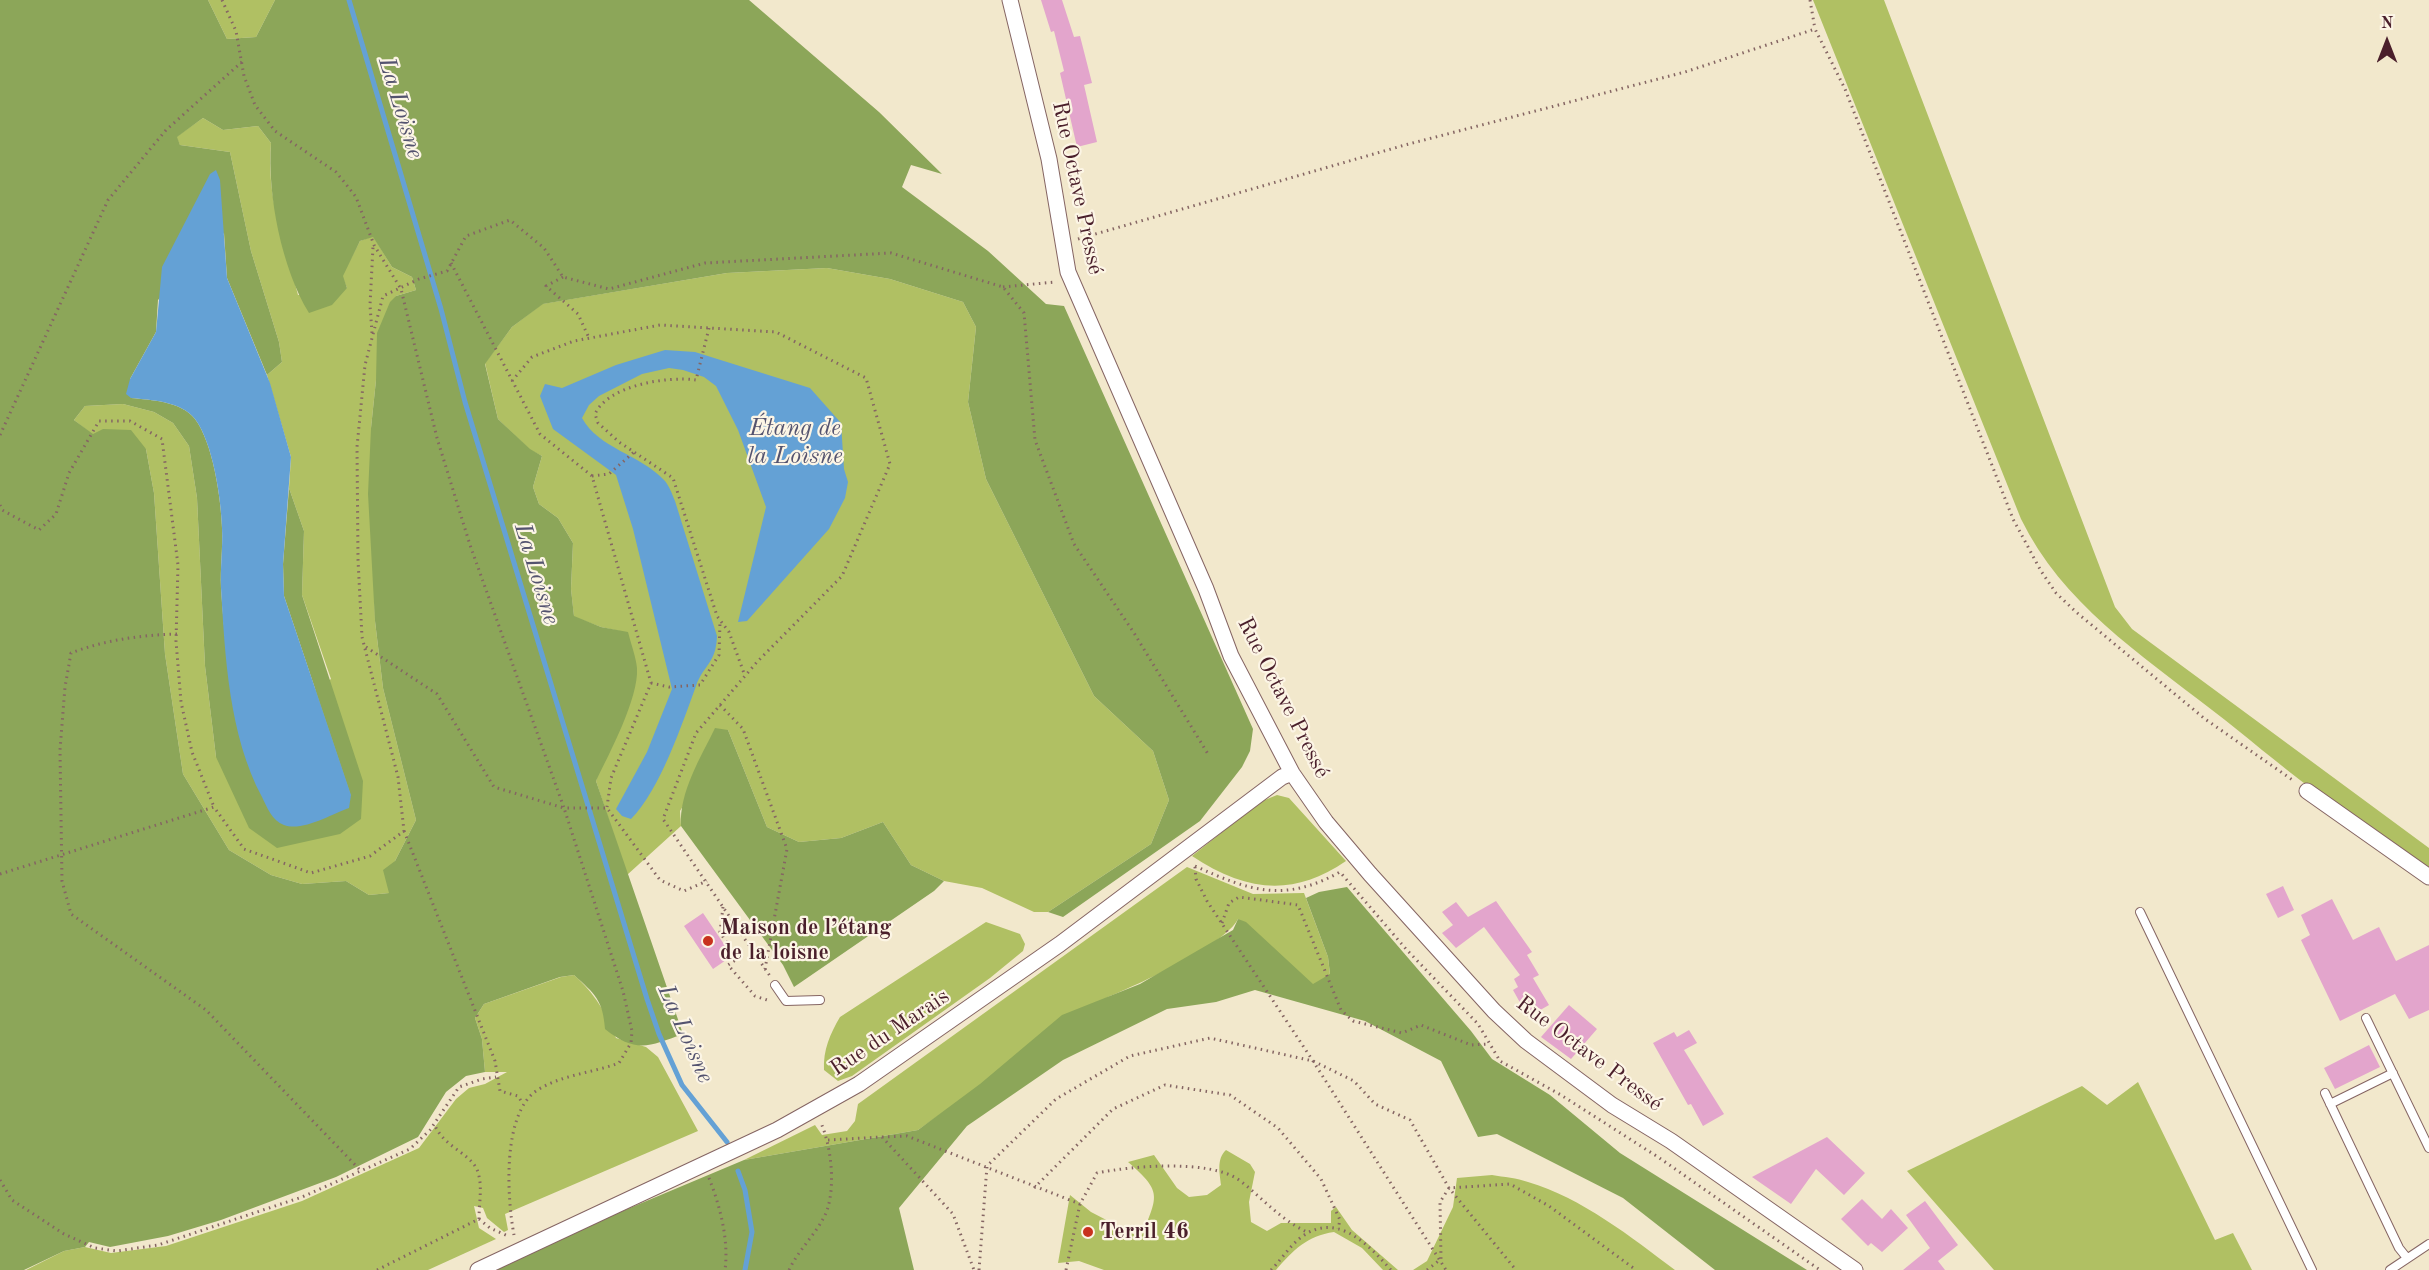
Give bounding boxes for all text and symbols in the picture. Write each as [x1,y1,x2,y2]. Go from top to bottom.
north arrow [2357,12,2417,72]
text: N [2381,16,2393,32]
water label: La Loisne [371,54,429,162]
street label: Rue Octave Pressé [1046,99,1108,277]
water label: Étang de la Loisne [747,415,843,471]
water label: La Loisne [507,520,565,628]
street label: Rue Octave Pressé [1231,613,1335,783]
place label: Maison de l’étang de la loisne [720,915,892,966]
marker: Maison de l’étang de la loisne [701,934,715,948]
water label: La Loisne [650,980,720,1088]
street label: Rue du Marais [825,984,955,1082]
street label: Rue Octave Pressé [1510,990,1668,1118]
place label: Terril 46 [1100,1219,1189,1245]
marker: Terril 46 [1081,1225,1095,1239]

